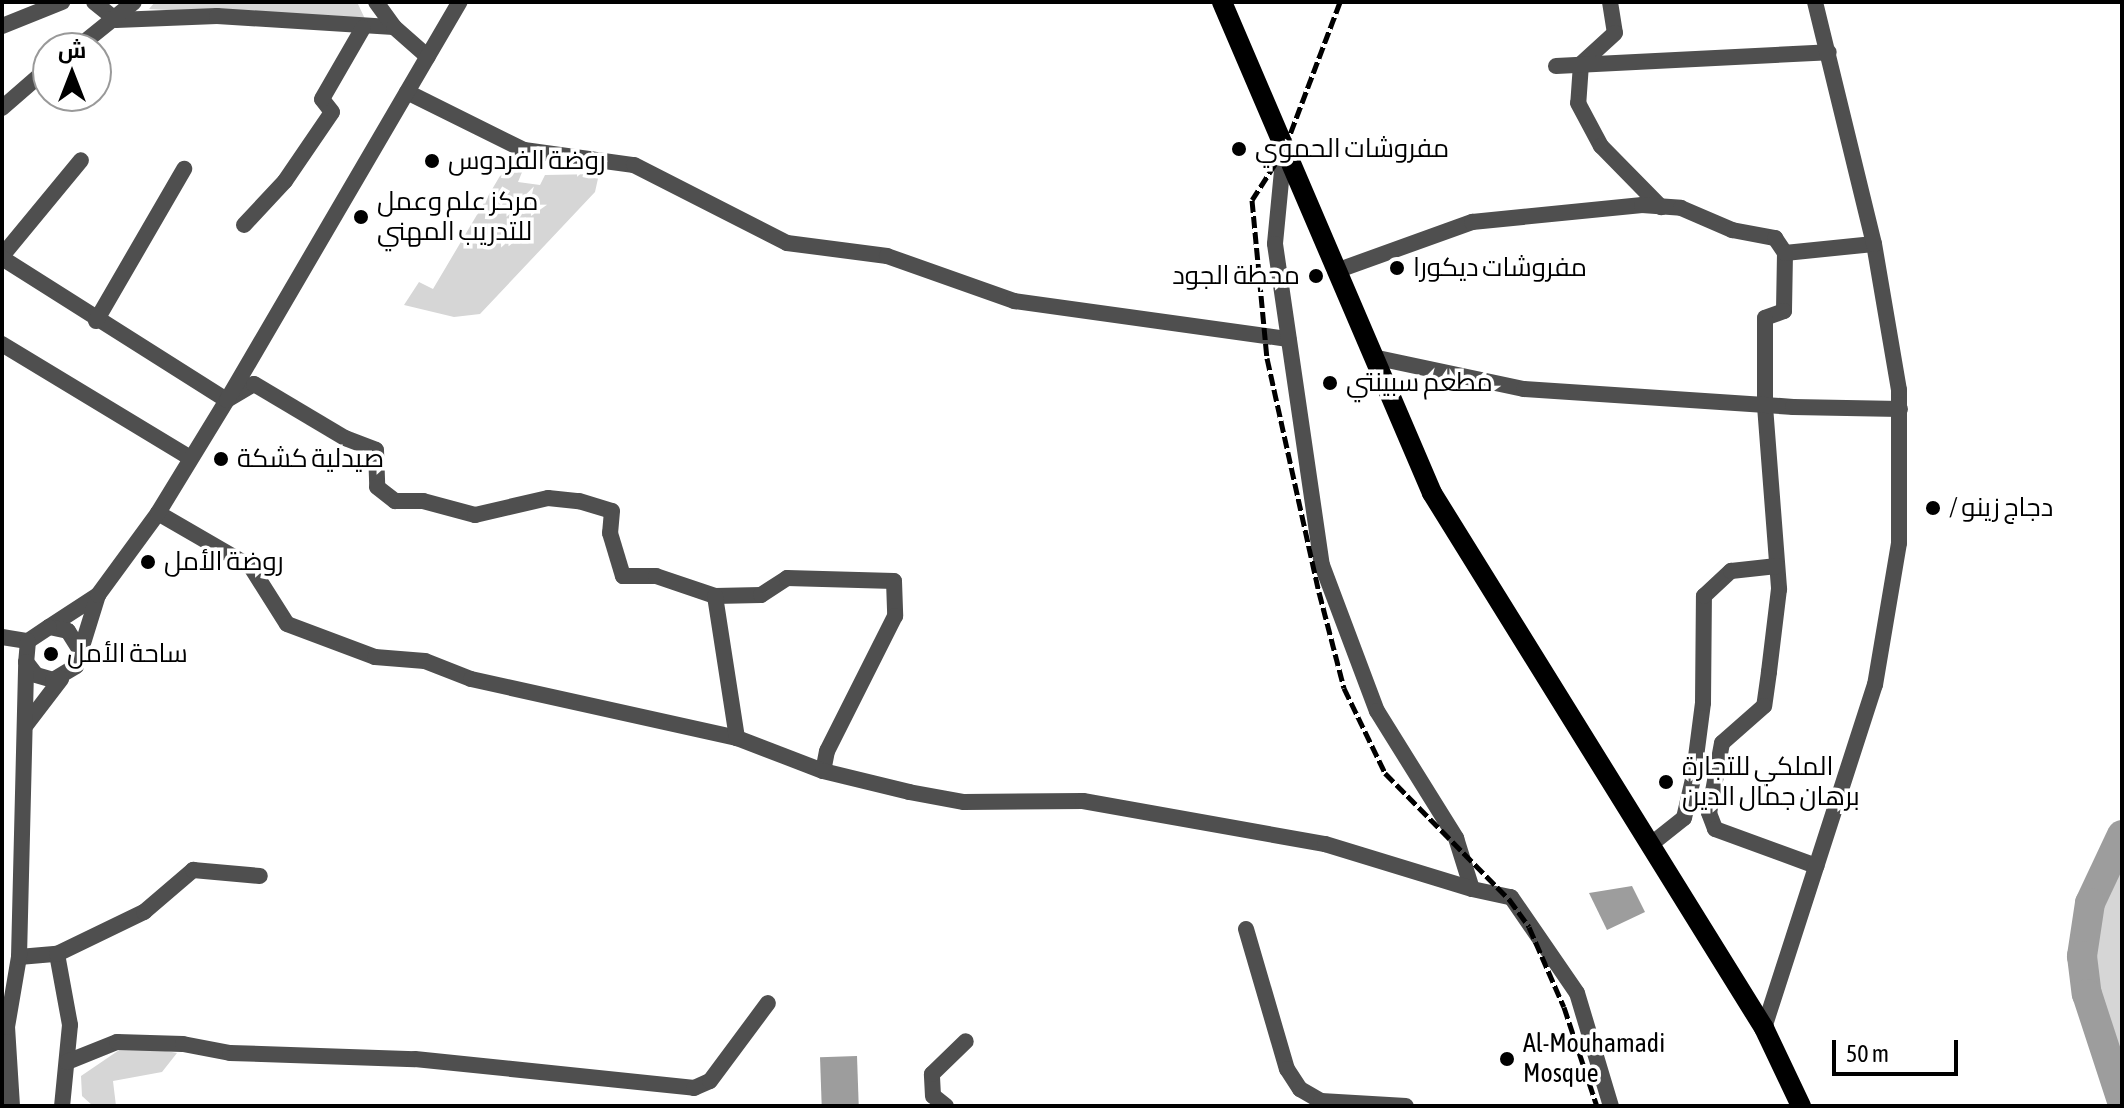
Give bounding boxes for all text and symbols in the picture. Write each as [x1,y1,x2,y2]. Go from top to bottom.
north arrow [32,32,112,112]
text: ش [58,37,86,63]
place label: مفروشات الحموي [1255,133,1449,165]
marker: مفروشات الحموي [1230,140,1248,158]
place label: روضة الفردوس [448,145,606,177]
marker: روضة الفردوس [423,152,441,170]
place label: مركز علم وعمل للتدريب المهني [377,186,538,248]
marker: مركز علم وعمل للتدريب المهني [352,208,370,226]
place label: مفروشات ديكورا [1413,252,1587,284]
marker: مفروشات ديكورا [1388,259,1406,277]
place label: محطة الجود [1172,260,1300,292]
marker: محطة الجود [1307,267,1325,285]
place label: مطعم سبينتي [1346,367,1493,399]
marker: مطعم سبينتي [1321,374,1339,392]
place label: صيدلية كشكة [237,443,384,475]
marker: صيدلية كشكة [212,450,230,468]
place label: / دجاج زينو [1949,492,2053,524]
marker: / دجاج زينو [1924,499,1942,517]
place label: روضة الأمل [164,546,284,578]
marker: روضة الأمل [139,553,157,571]
place label: ساحة الأمل [67,638,188,670]
marker: ساحة الأمل [42,645,60,663]
place label: الملكي للتجارة برهان جمال الدين [1682,751,1860,812]
marker: الملكي للتجارة برهان جمال الدين [1657,773,1675,791]
scale bar [1836,1024,1962,1074]
place label: Al-Mouhamadi Mosque [1523,1028,1665,1090]
text: 50 m [1846,1040,1889,1067]
marker: Al-Mouhamadi Mosque [1498,1050,1516,1068]

